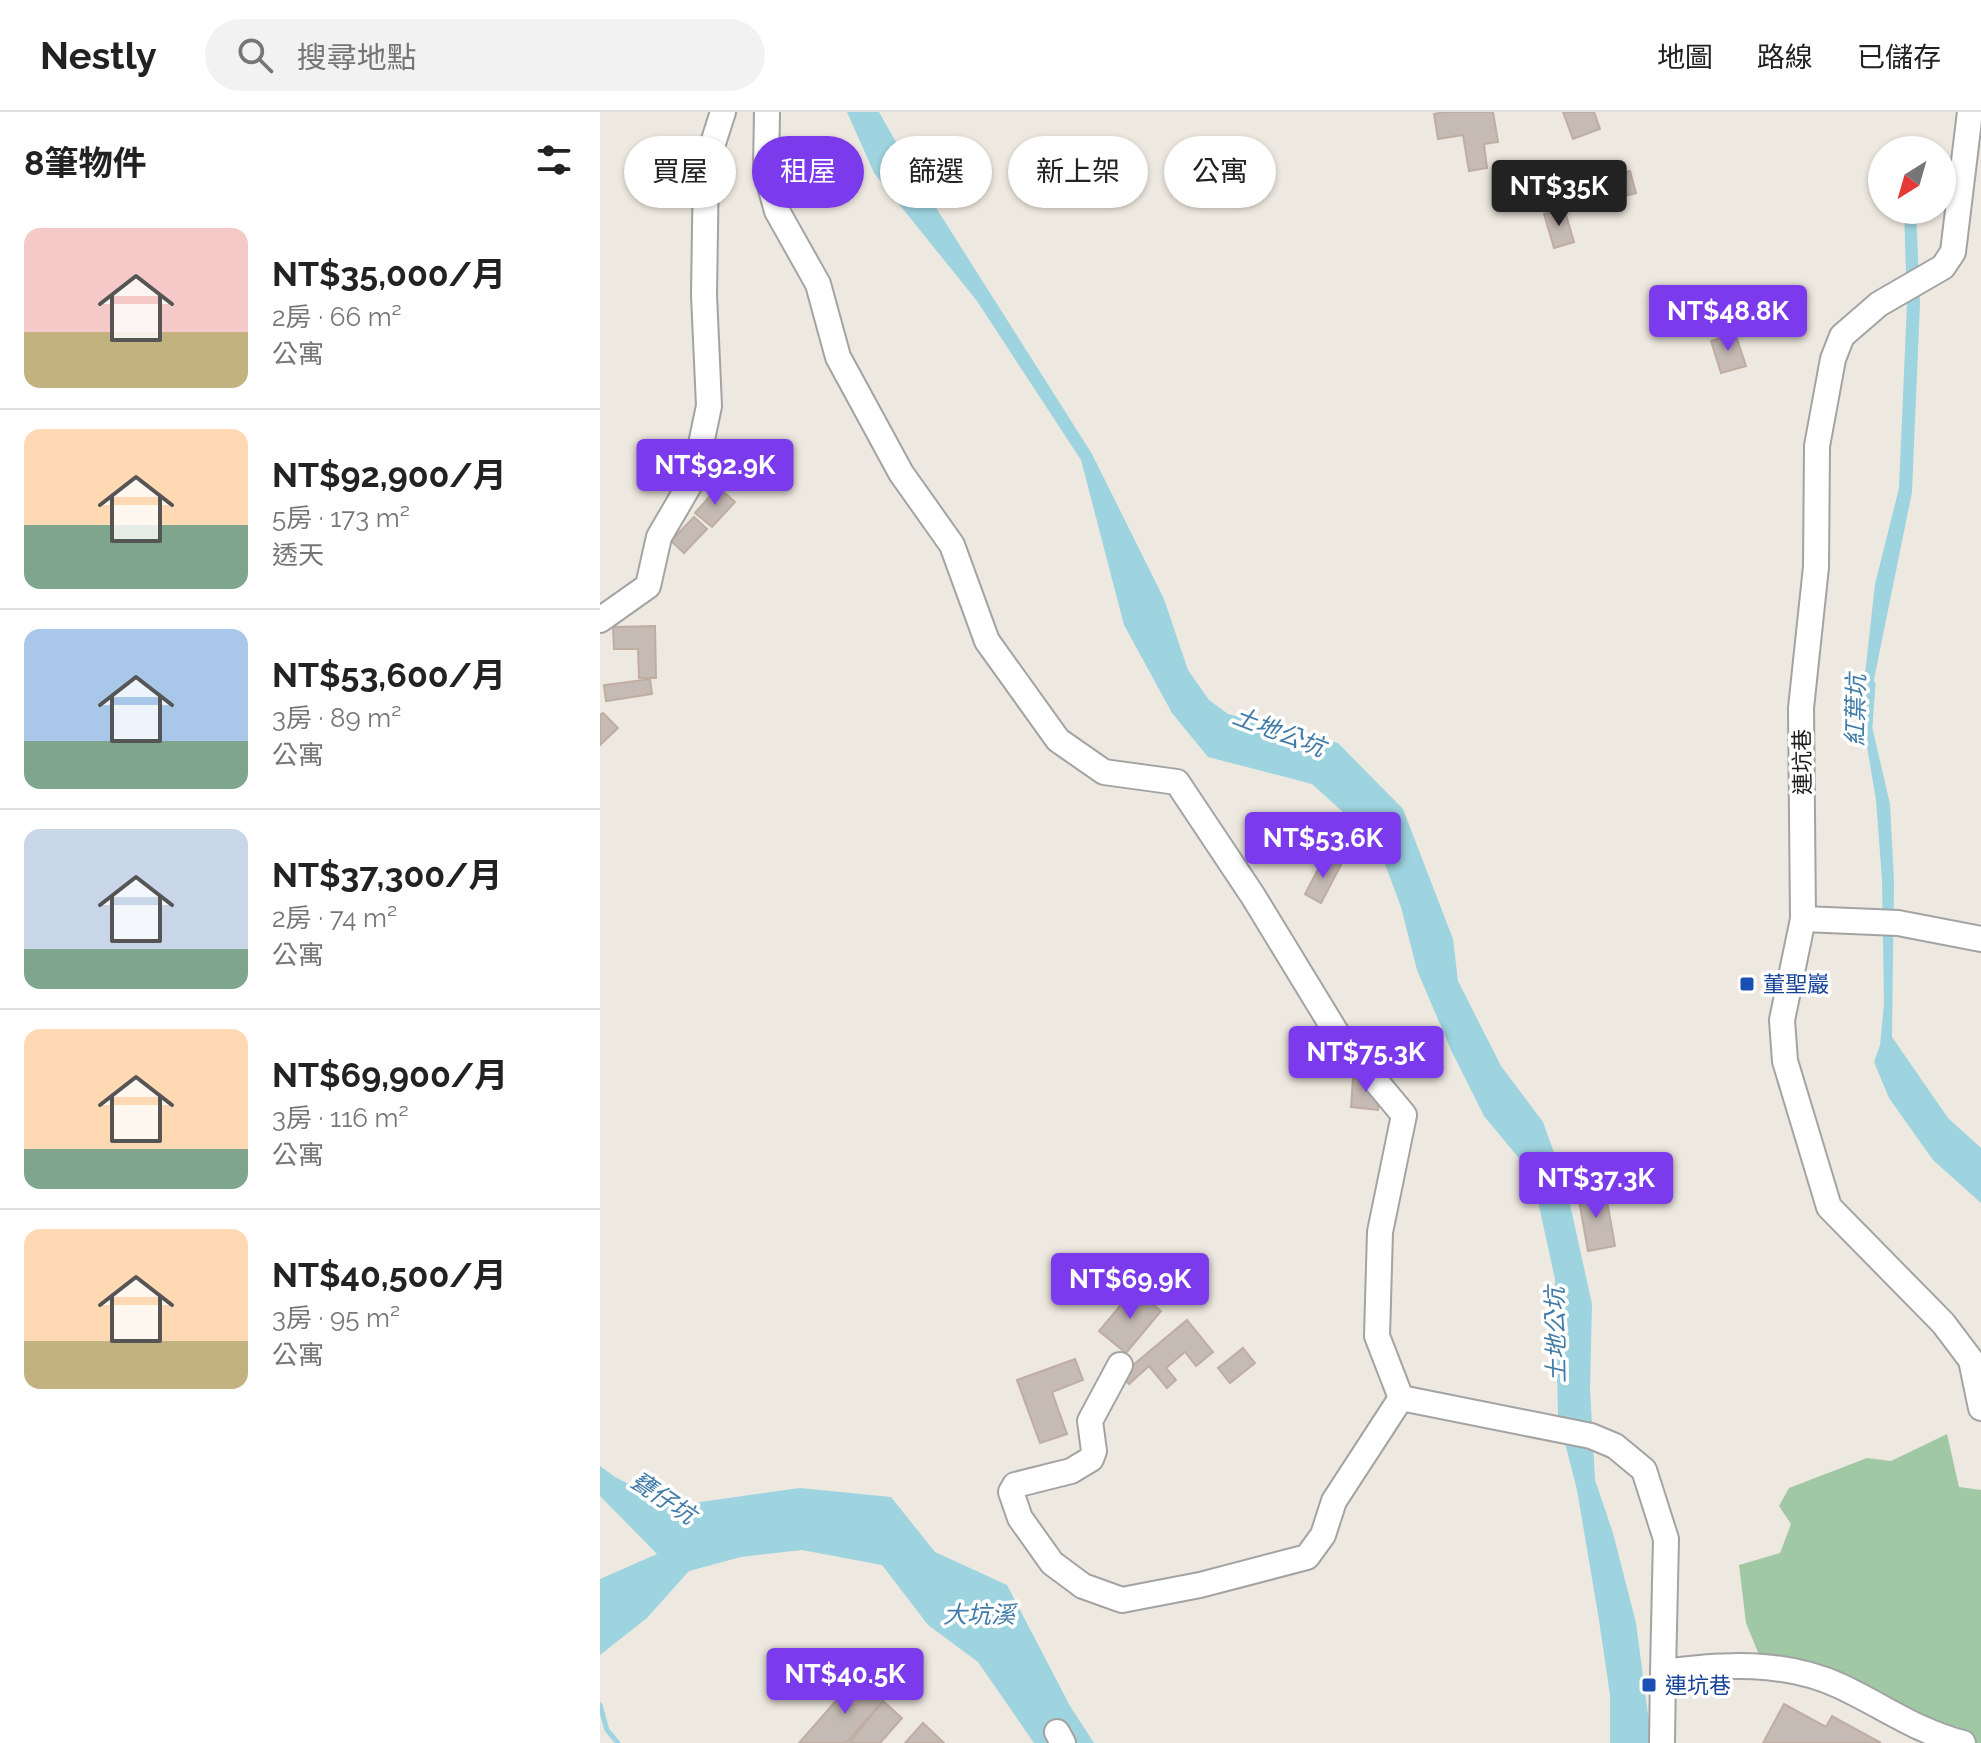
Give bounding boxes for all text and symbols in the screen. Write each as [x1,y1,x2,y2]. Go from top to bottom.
search box [205,19,765,91]
text: Nestly [40,33,157,78]
icon: search [233,33,277,77]
text: 搜尋地點 [297,40,417,75]
text: 地圖 [1657,41,1713,74]
text: 路線 [1757,41,1813,74]
text: 已儲存 [1857,41,1941,74]
chip: 買屋 [624,136,736,208]
chip: 租屋 [752,136,864,208]
chip: 篩選 [880,136,992,208]
chip: 新上架 [1008,136,1148,208]
chip: 公寓 [1164,136,1276,208]
north arrow [1868,136,1956,224]
map controls [1868,136,1956,224]
icon: filters [532,138,576,182]
text: 8筆物件 [24,143,147,183]
pin: NT$35K [1494,160,1624,228]
text: NT$35K [1510,171,1608,201]
text: NT$35,000/月 [272,254,506,294]
icon: home [88,260,184,356]
pin: NT$48.8K [1645,285,1811,353]
text: NT$48.8K [1667,296,1789,326]
text: 2房 · 66 m² [272,302,402,332]
text: 公寓 [272,339,324,369]
pin: NT$92.9K [632,439,798,507]
text: NT$92.9K [655,450,775,480]
text: NT$92,900/月 [272,455,507,495]
icon: home [88,461,184,557]
text: 5房 · 173 m² [272,503,410,533]
text: 透天 [272,540,324,570]
text: NT$53,600/月 [272,655,506,695]
icon: home [88,661,184,757]
water label: 紅葉坑 [1840,671,1871,746]
water label: 土地公坑 [1229,701,1332,763]
text: 3房 · 89 m² [272,703,401,733]
street label: 連坑巷 [1788,729,1816,795]
text: 公寓 [272,740,324,770]
pin: NT$53.6K [1240,812,1406,880]
text: NT$53.6K [1263,823,1383,853]
text: NT$37,300/月 [272,855,503,895]
icon: home [88,861,184,957]
text: 2房 · 74 m² [272,903,397,933]
text: 公寓 [272,940,324,970]
place label: 董聖巖 [1763,971,1829,997]
marker: 董聖巖 [1738,975,1756,993]
pin: NT$75.3K [1283,1026,1449,1094]
text: NT$75.3K [1307,1037,1425,1067]
text: NT$69,900/月 [272,1055,508,1095]
icon: home [88,1061,184,1157]
text: 3房 · 116 m² [272,1103,409,1133]
text: 公寓 [272,1140,324,1170]
pin: NT$37.3K [1513,1152,1679,1220]
text: NT$37.3K [1537,1163,1655,1193]
pin: NT$69.9K [1047,1253,1213,1321]
text: NT$40,500/月 [272,1255,507,1295]
icon: home [88,1261,184,1357]
text: NT$69.9K [1069,1264,1191,1294]
water label: 土地公坑 [1540,1284,1571,1383]
text: 3房 · 95 m² [272,1303,400,1333]
text: 公寓 [272,1340,324,1370]
water label: 甕仔坑 [625,1465,704,1531]
water label: 大坑溪 [943,1600,1018,1629]
pin: NT$40.5K [762,1648,928,1716]
text: NT$40.5K [785,1659,905,1689]
place label: 連坑巷 [1665,1672,1731,1698]
marker: 連坑巷 [1640,1676,1658,1694]

